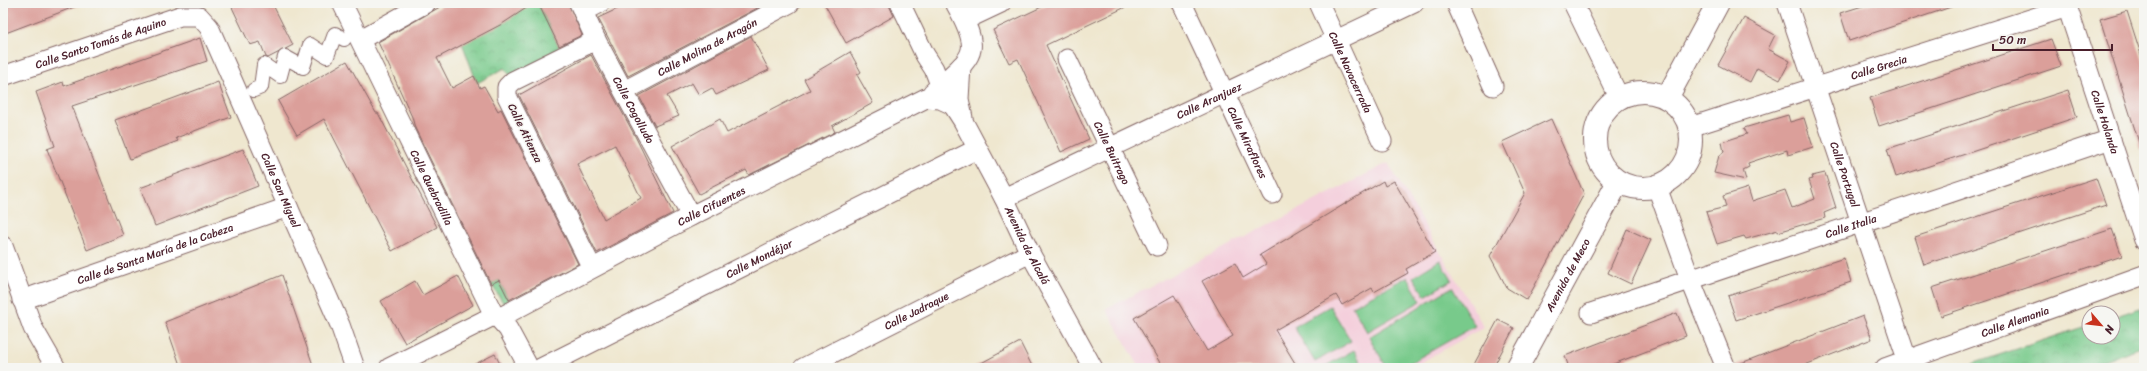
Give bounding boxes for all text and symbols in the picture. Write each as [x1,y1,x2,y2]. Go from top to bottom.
street label: Calle Santo Tomás de Aquino [32,12,169,74]
street label: Calle Molina de Aragón [654,13,761,81]
scale bar [1993,26,2112,52]
street label: Calle Navacerrada [1324,28,1378,117]
text: 50 m [1999,29,2026,51]
street label: Calle Grecia [1848,49,1910,85]
street label: Calle Cogolludo [608,73,660,147]
street label: Calle Aranjuez [1173,76,1246,124]
street label: Calle Holanda [2086,87,2125,157]
street label: Calle Atienza [502,100,548,166]
street label: Calle Miraflores [1222,103,1273,183]
street label: Calle Buitrago [1089,118,1136,188]
street label: Calle Portugal [1825,139,1865,211]
street label: Calle Quebradilla [405,146,459,229]
street label: Calle San Miguel [256,150,306,232]
street label: Calle Cifuentes [674,181,749,231]
street label: Avenida de Alcalá [999,202,1055,288]
street label: Calle Italia [1823,208,1880,244]
street label: Calle de Santa María de la Cabeza [74,217,236,290]
street label: Calle Mondéjar [722,233,796,283]
street label: Avenida de Meco [1539,234,1596,316]
street label: Calle Jadraque [881,286,953,335]
street label: Calle Alemania [1978,300,2052,342]
north arrow [2081,305,2121,345]
text: N [2099,321,2120,338]

